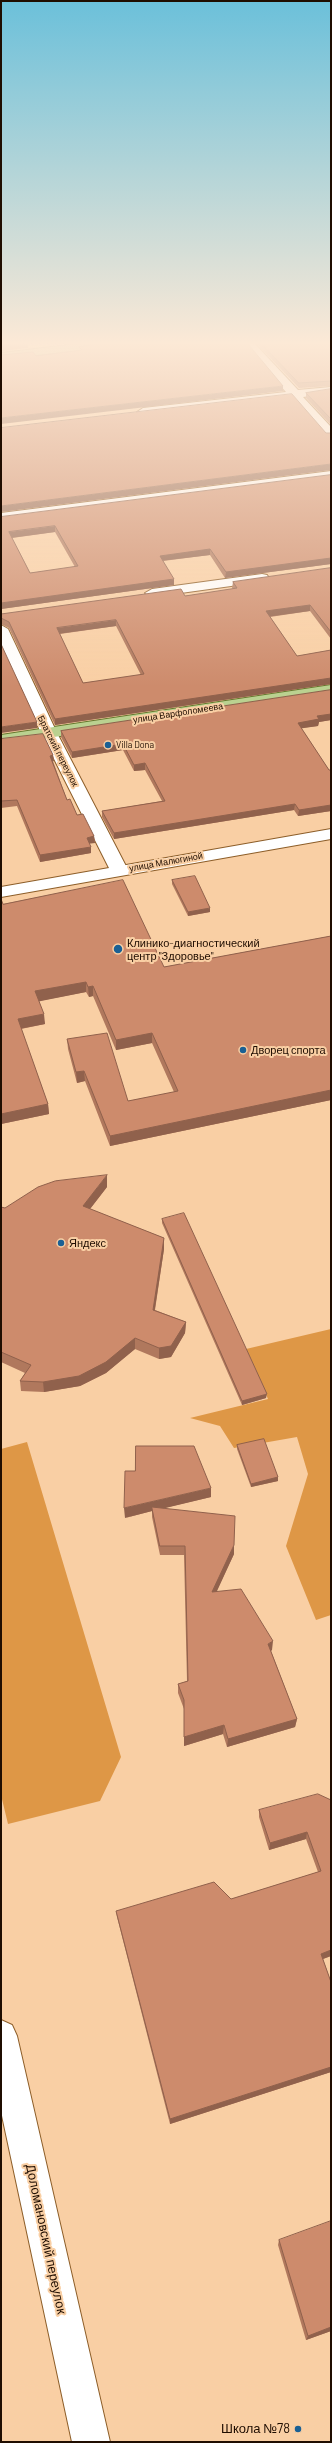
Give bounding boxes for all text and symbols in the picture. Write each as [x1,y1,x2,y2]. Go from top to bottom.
street label: улица Варфоломеева [132,701,224,725]
street label: Братский переулок [35,714,81,788]
marker: Villa Dona [103,740,113,750]
place label: Villa Dona [116,740,154,750]
street label: улица Малюгиной [128,850,204,874]
place label: Клинико-диагностический центр "Здоровье" [127,936,260,962]
marker: Клинико-диагностический центр "Здоровье" [112,943,124,955]
place label: Дворец спорта [251,1043,326,1057]
marker: Дворец спорта [238,1045,248,1055]
place label: Яндекс [69,1236,106,1250]
marker: Яндекс [56,1238,66,1248]
street label: Доломановский переулок [22,2163,70,2315]
place label: Школа №78 [221,2421,290,2437]
marker: Школа №78 [293,2424,303,2434]

